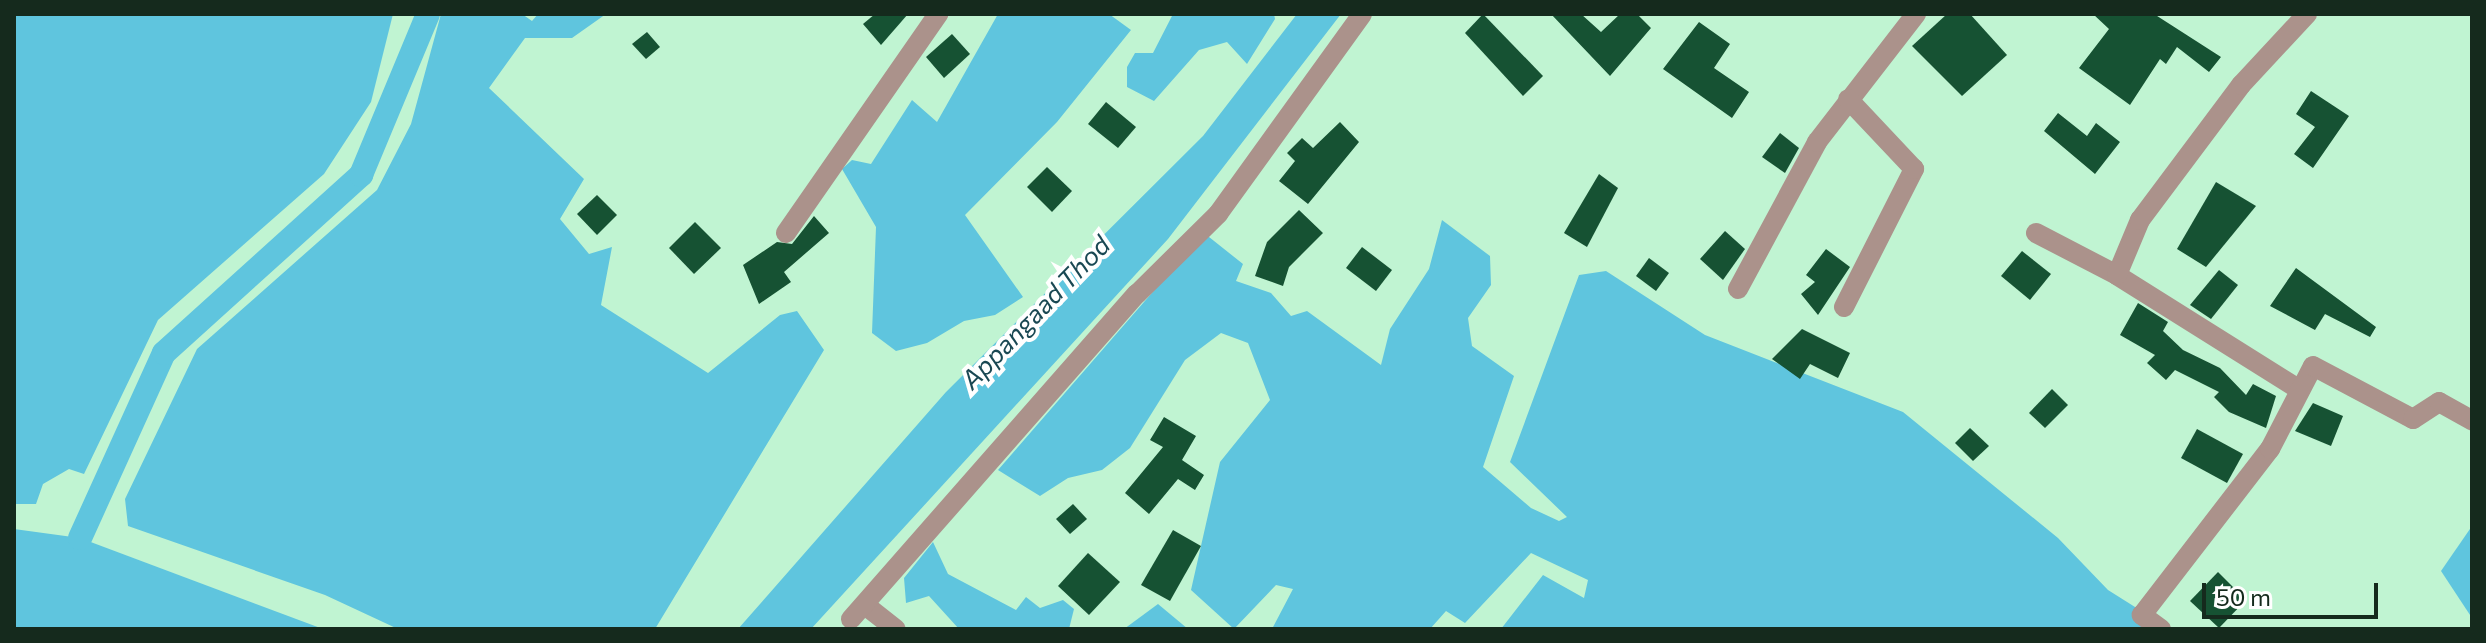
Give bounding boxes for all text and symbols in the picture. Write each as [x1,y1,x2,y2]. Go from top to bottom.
water label: Appangaad Thod [954,229,1116,395]
scale bar [2206,567,2382,617]
text: 50 m [2216,582,2271,611]

